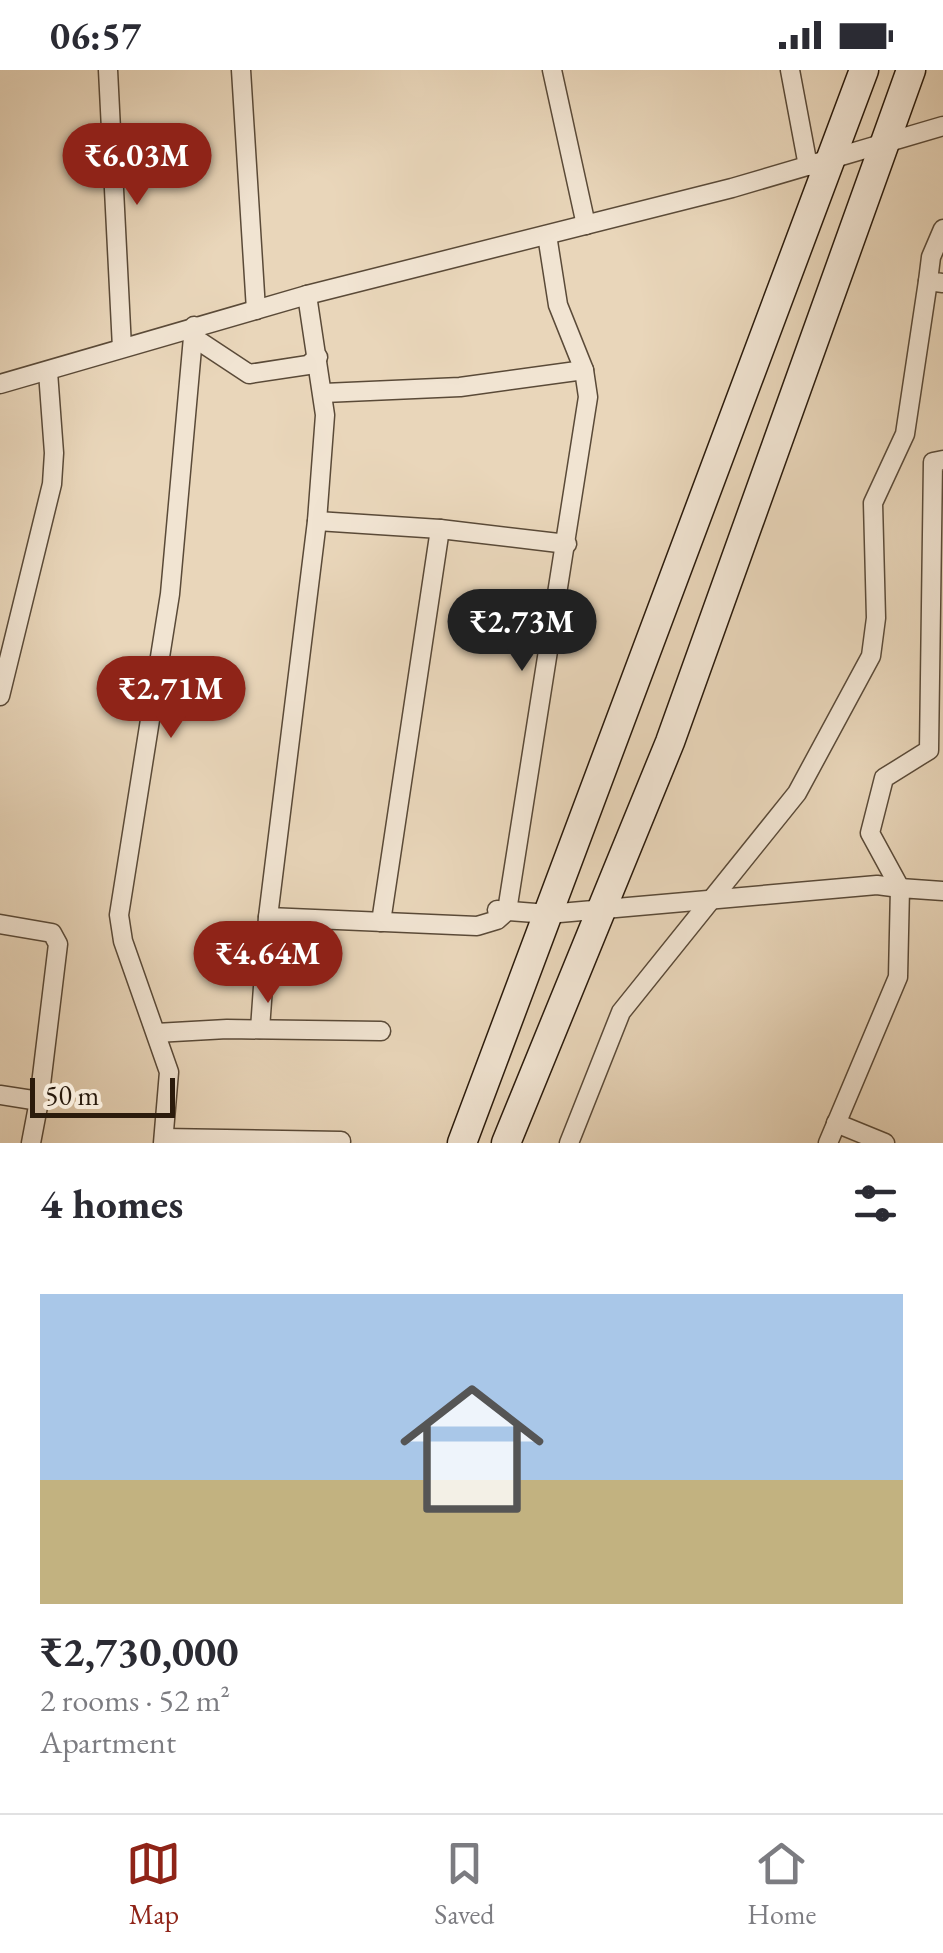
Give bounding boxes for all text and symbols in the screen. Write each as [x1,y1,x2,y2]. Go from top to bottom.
text: 06:57 [50,11,141,60]
pin: ₹6.03M [56,123,218,208]
text: ₹6.03M [85,134,189,176]
pin: ₹2.73M [441,589,603,674]
text: ₹2.73M [470,600,574,642]
pin: ₹2.71M [90,656,252,741]
text: ₹2.71M [119,667,223,709]
pin: ₹4.64M [187,921,349,1006]
text: ₹4.64M [216,932,320,974]
scale bar [30,1073,175,1118]
text: 50 m [45,1077,99,1113]
text: 4 homes [40,1176,183,1231]
icon: filters [848,1176,903,1231]
icon: home [382,1359,562,1539]
text: ₹2,730,000 [40,1624,238,1679]
text: 2 rooms · 52 m² [40,1679,230,1721]
text: Apartment [40,1721,176,1763]
tab: Map [126,1836,181,1932]
tab: Saved [434,1836,494,1932]
tab: Home [747,1836,817,1932]

